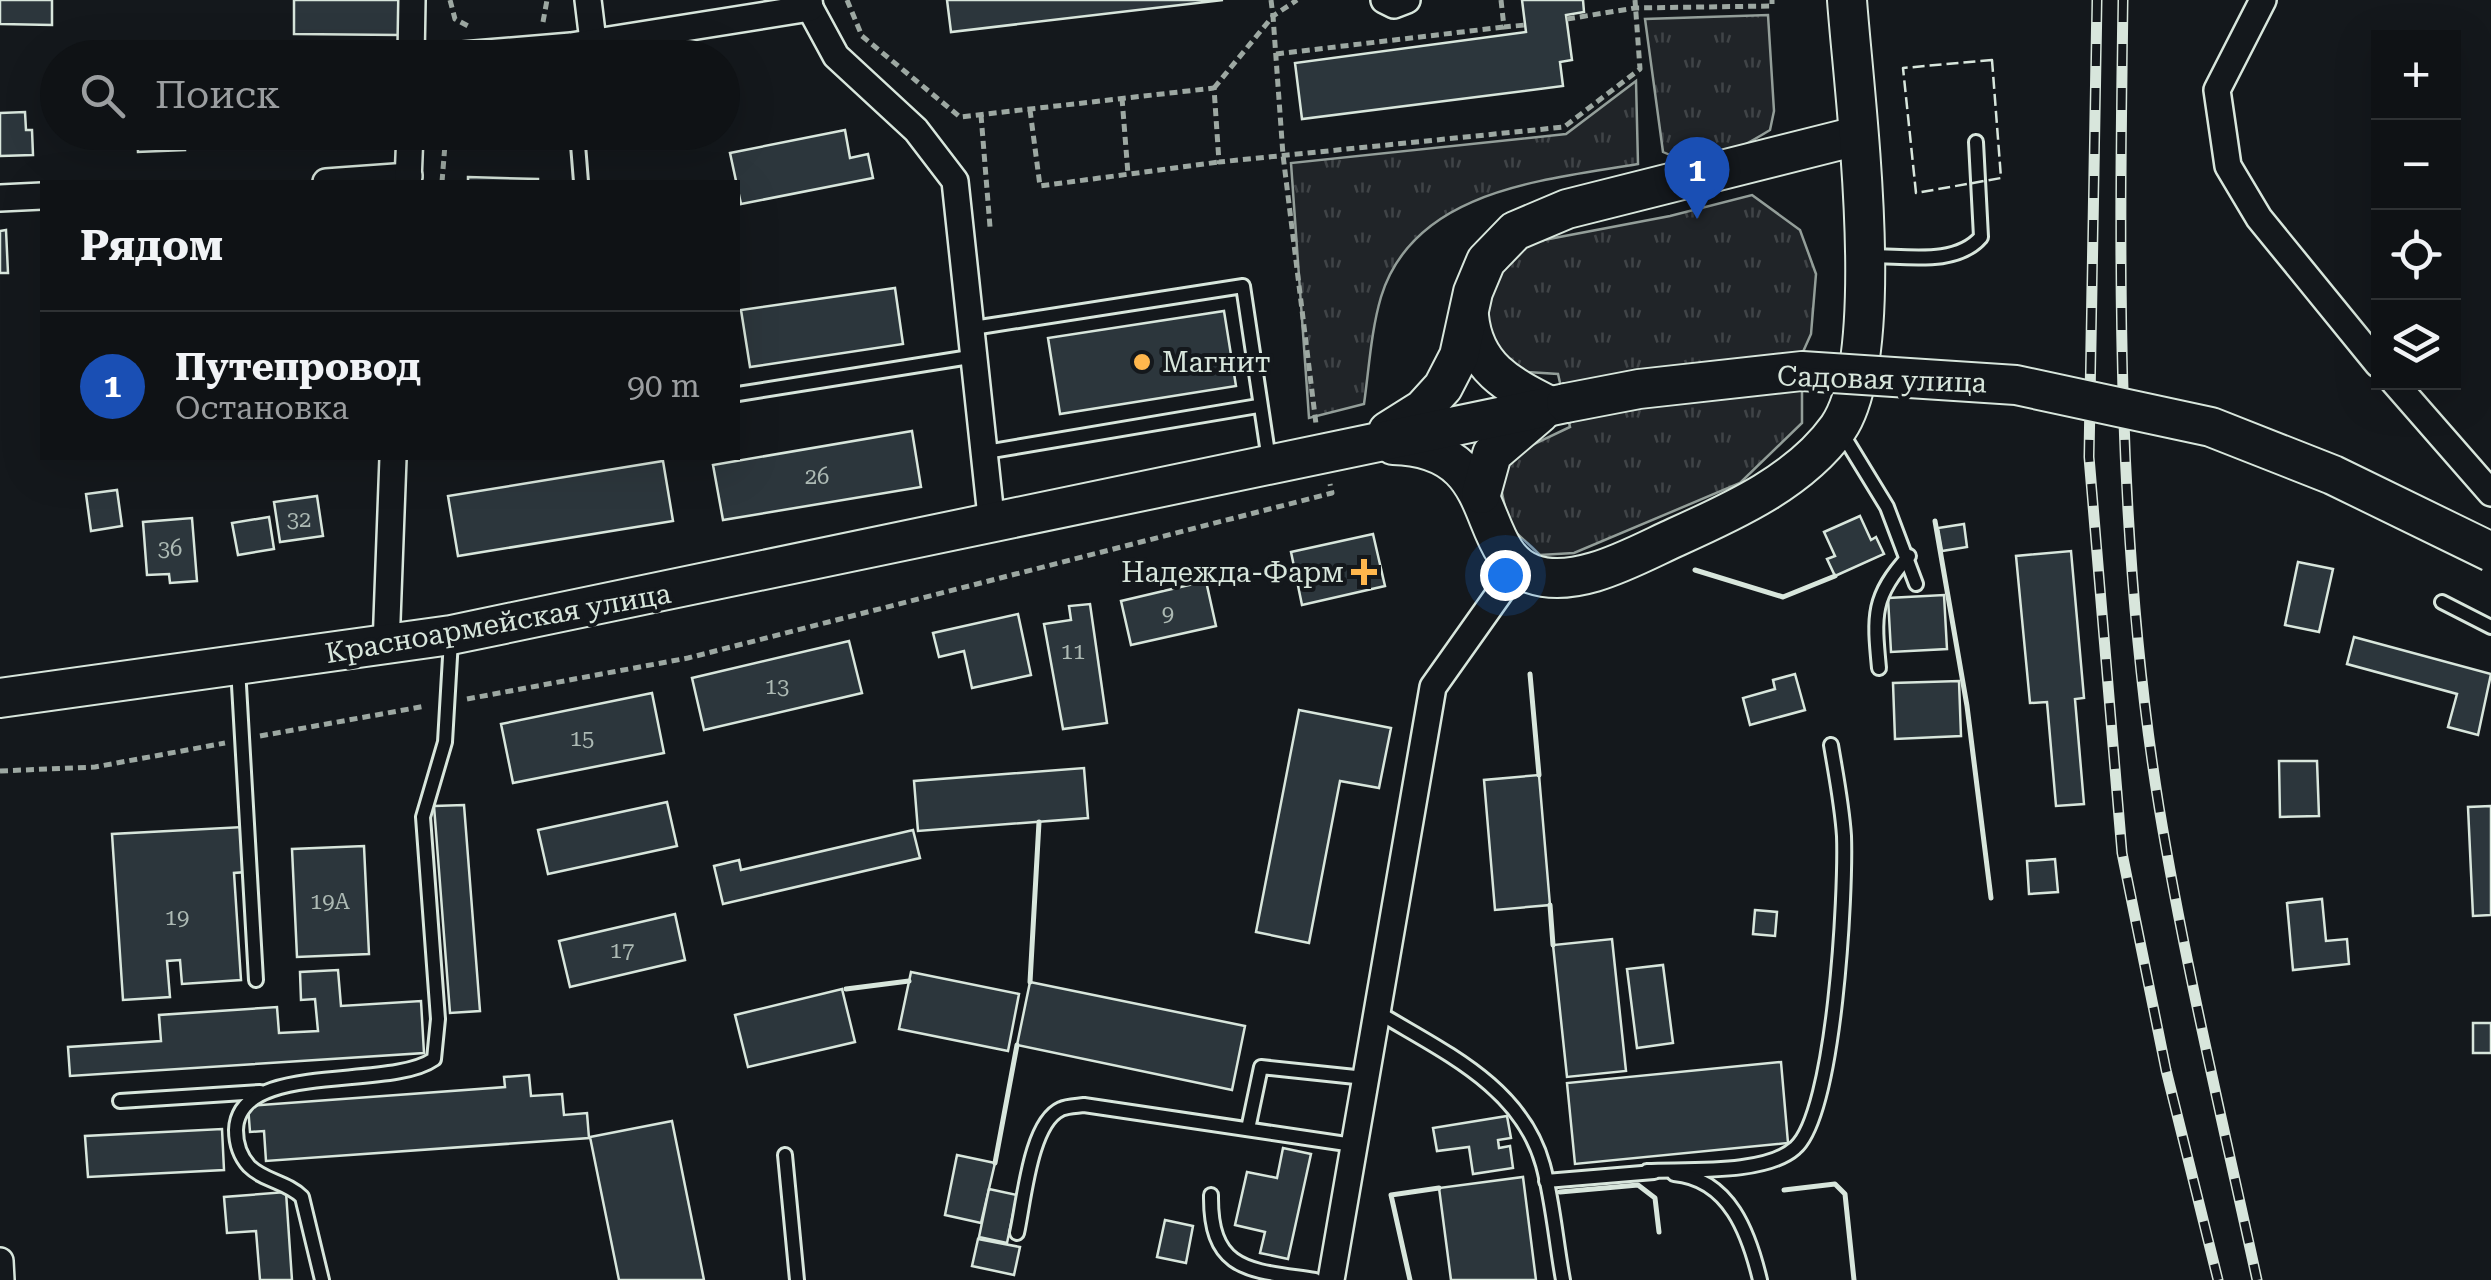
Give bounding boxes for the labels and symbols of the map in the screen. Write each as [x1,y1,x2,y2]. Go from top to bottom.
pin: 1 [1664,136,1730,219]
place label: Магнит [1162,346,1271,379]
marker: Магнит [1131,351,1153,373]
street label: Садовая улица [1777,359,1987,400]
house number: 26 [805,464,829,489]
house number: 32 [287,507,311,532]
house number: 36 [158,536,182,561]
your location [1480,550,1531,601]
place label: Надежда-Фарм [1121,556,1344,589]
marker: Надежда-Фарм [1353,561,1375,583]
street label: Красноармейская улица [323,577,673,670]
house number: 9 [1162,601,1174,626]
house number: 11 [1061,639,1085,664]
house number: 13 [765,674,789,699]
house number: 15 [570,726,594,751]
house number: 19А [310,889,351,914]
house number: 19 [165,905,189,930]
house number: 17 [610,938,634,963]

